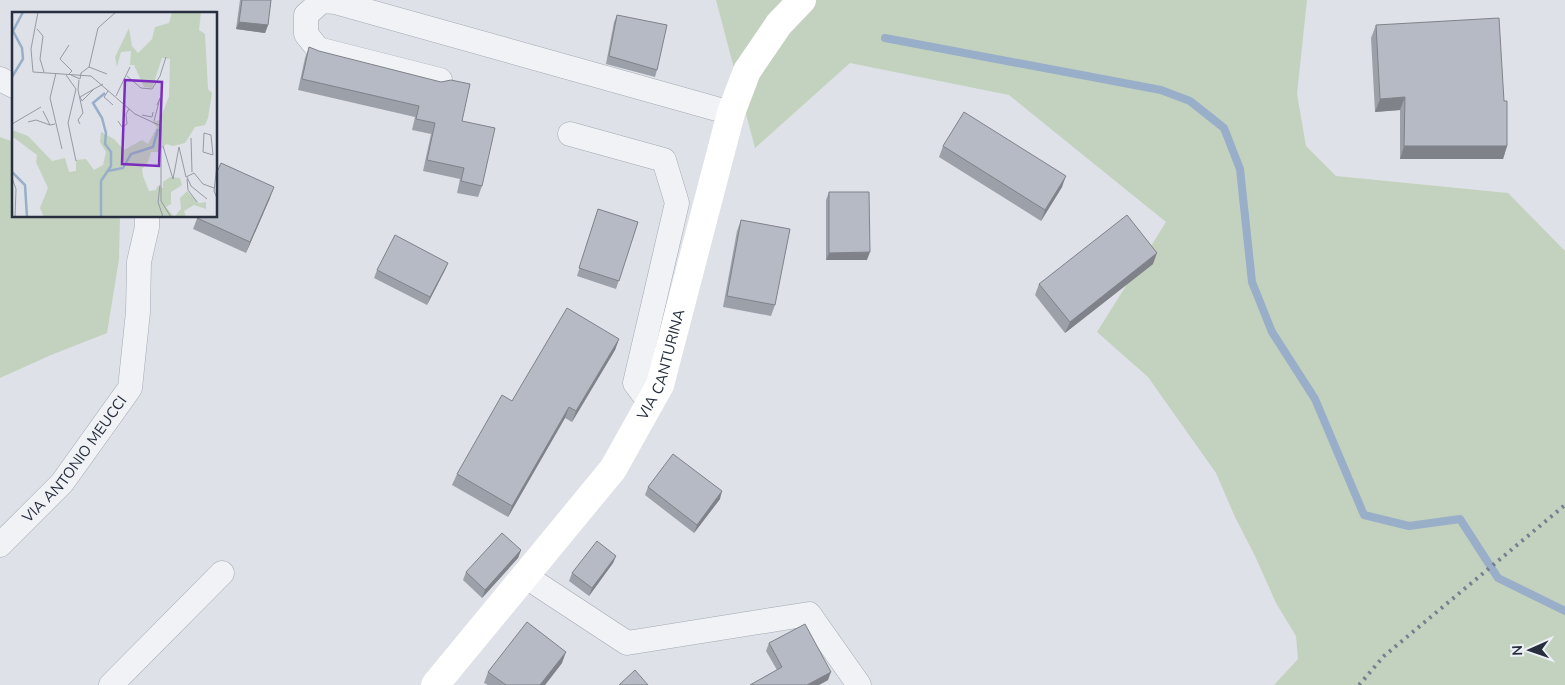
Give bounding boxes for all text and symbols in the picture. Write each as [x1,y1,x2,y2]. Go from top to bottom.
inset map [12,12,218,218]
street label: VIA CANTURINA [632,307,689,424]
street label: VIA ANTONIO MEUCCI [17,392,131,528]
north arrow [1505,625,1555,675]
text: N [1508,645,1527,656]

